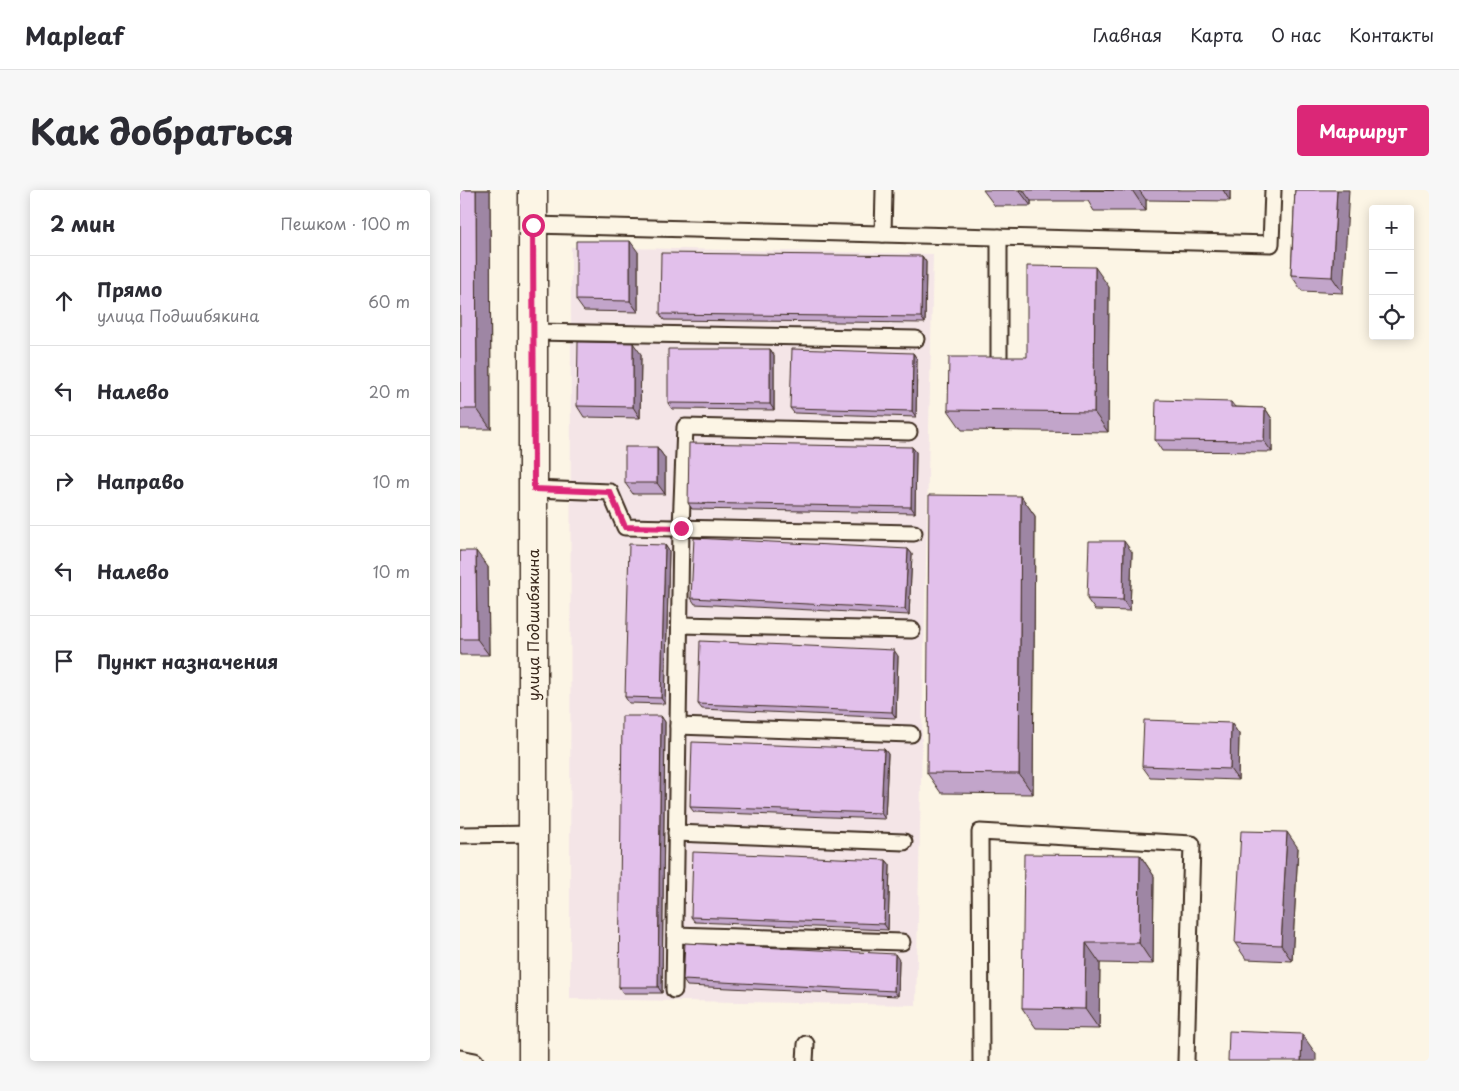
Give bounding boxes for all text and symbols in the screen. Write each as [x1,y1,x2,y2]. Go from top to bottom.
text: Mapleaf [25,17,124,53]
text: Главная [1093,21,1162,48]
text: Карта [1190,21,1243,48]
text: О нас [1271,21,1321,48]
text: Контакты [1349,21,1434,48]
text: Как добраться [30,104,294,157]
button: Маршрут [1297,105,1429,156]
map controls [1369,205,1414,340]
button: + [1369,205,1414,250]
text: 2 мин [50,207,115,239]
text: Пешком · 100 m [280,211,410,235]
route start [522,214,545,237]
button: − [1369,250,1414,295]
text: Прямо [97,275,162,303]
icon: ahead [50,287,78,315]
text: 60 m [368,289,410,313]
button: locate [1369,295,1414,340]
text: улица Подшибякина [97,303,259,327]
icon: left [50,377,78,405]
text: Налево [97,377,169,405]
text: 20 m [369,379,410,403]
icon: right [50,467,78,495]
text: Направо [97,467,184,495]
text: 10 m [373,469,410,493]
route end [670,517,693,540]
street label: улица Подшибякина [521,548,544,701]
icon: left [50,557,78,585]
text: Налево [97,557,169,585]
text: 10 m [373,559,410,583]
icon: arrive [50,647,78,675]
text: Пункт назначения [97,647,278,675]

